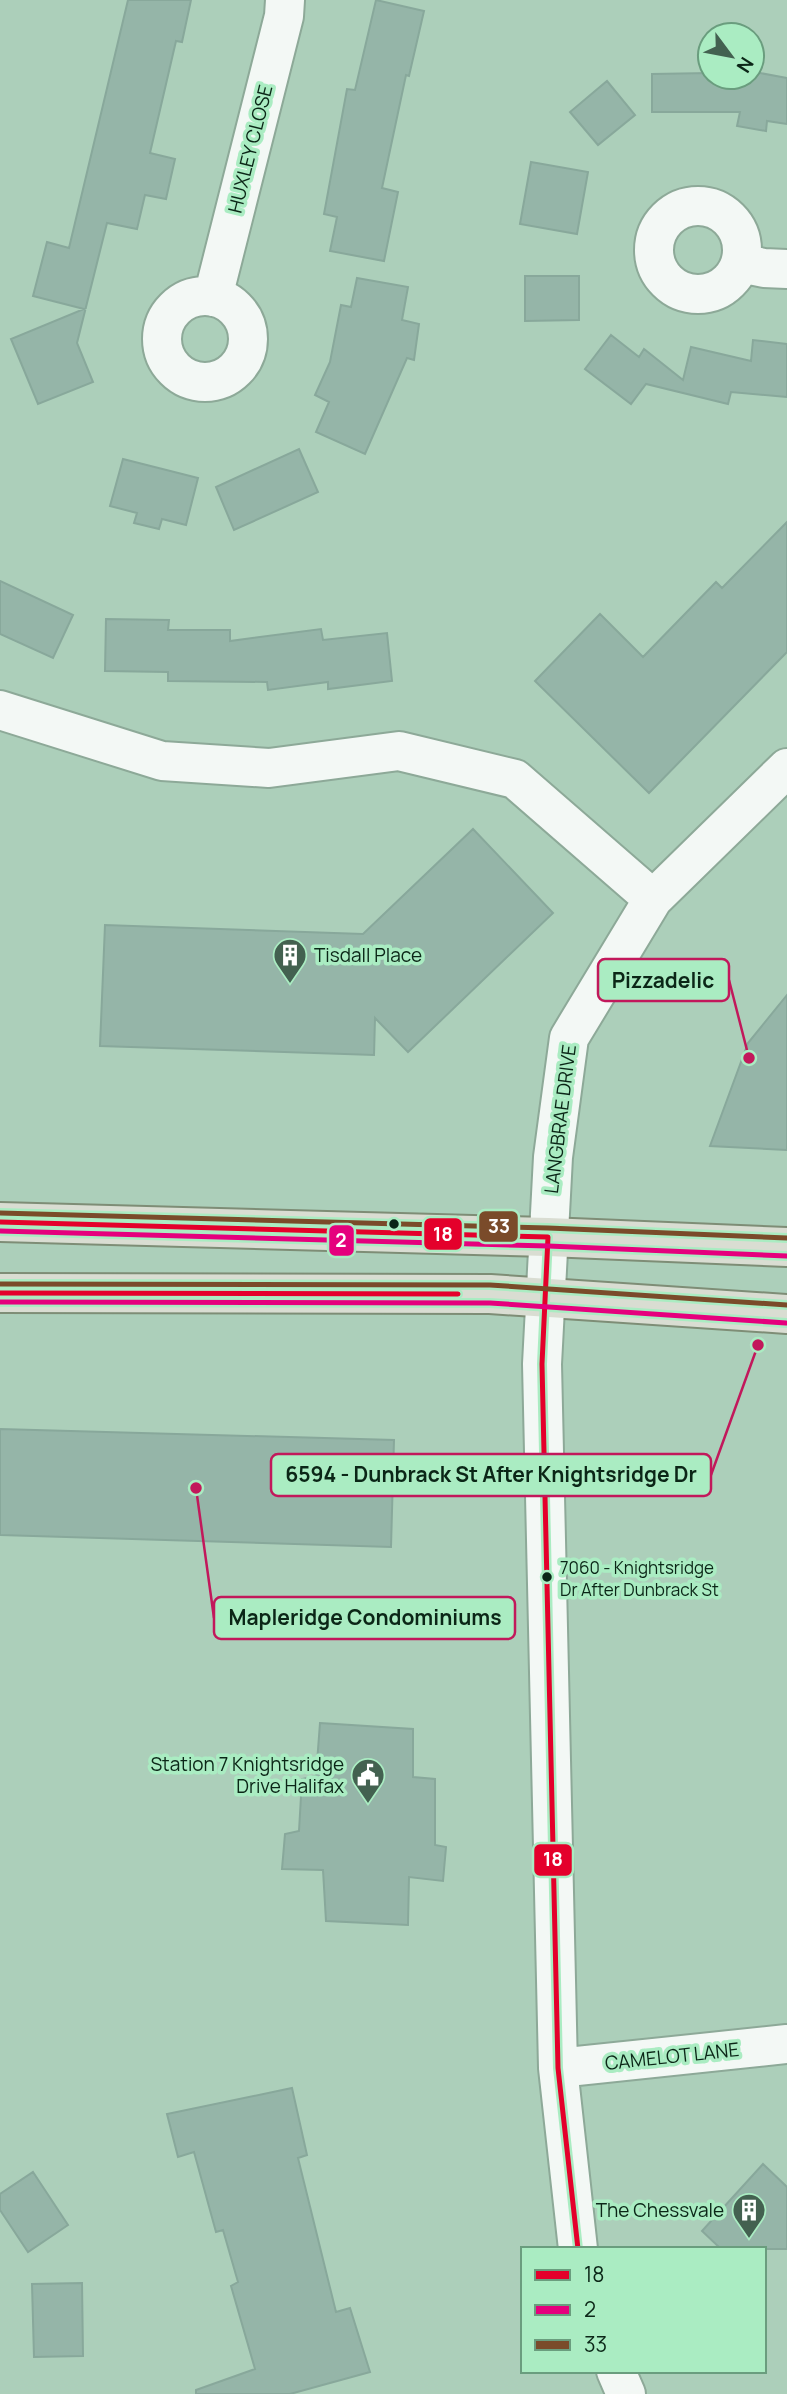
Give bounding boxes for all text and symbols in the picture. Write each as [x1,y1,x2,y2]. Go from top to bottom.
north arrow [696,21,766,91]
text: N [731,52,760,78]
street label: HUXLEY CLOSE [222,82,278,216]
building icon: Tisdall Place [271,936,309,985]
place label: Tisdall Place [314,942,422,968]
callout: Pizzadelic [598,959,729,1001]
text: Pizzadelic [612,966,714,994]
street label: LANGBRAE DRIVE [538,1043,582,1195]
line badge: 33 [478,1210,519,1243]
text: 33 [488,1213,510,1239]
unlabelled marker [387,1217,401,1231]
line badge: 18 [423,1217,463,1251]
text: 18 [433,1221,453,1247]
line badge: 2 [328,1224,355,1257]
text: 2 [335,1227,347,1253]
callout: 6594 - Dunbrack St After Knightsridge Dr [271,1454,711,1496]
text: 6594 - Dunbrack St After Knightsridge Dr [285,1460,697,1488]
place label: 7060 - Knightsridge Dr After Dunbrack St [560,1556,719,1601]
marker: 7060 - Knightsridge Dr After Dunbrack St [540,1570,554,1584]
callout: Mapleridge Condominiums [214,1597,515,1639]
text: Mapleridge Condominiums [228,1603,502,1631]
place label: Station 7 Knightsridge Drive Halifax [150,1751,344,1799]
public building icon: Station 7 Knightsridge Drive Halifax [349,1756,387,1805]
line badge: 18 [533,1843,573,1877]
text: 18 [543,1846,563,1872]
street label: CAMELOT LANE [604,2036,740,2076]
building icon: The Chessvale [730,2191,768,2240]
place label: The Chessvale [596,2197,724,2223]
legend [521,2247,766,2373]
text: 18 [584,2260,604,2288]
text: 2 [584,2295,596,2323]
text: 33 [584,2330,607,2358]

